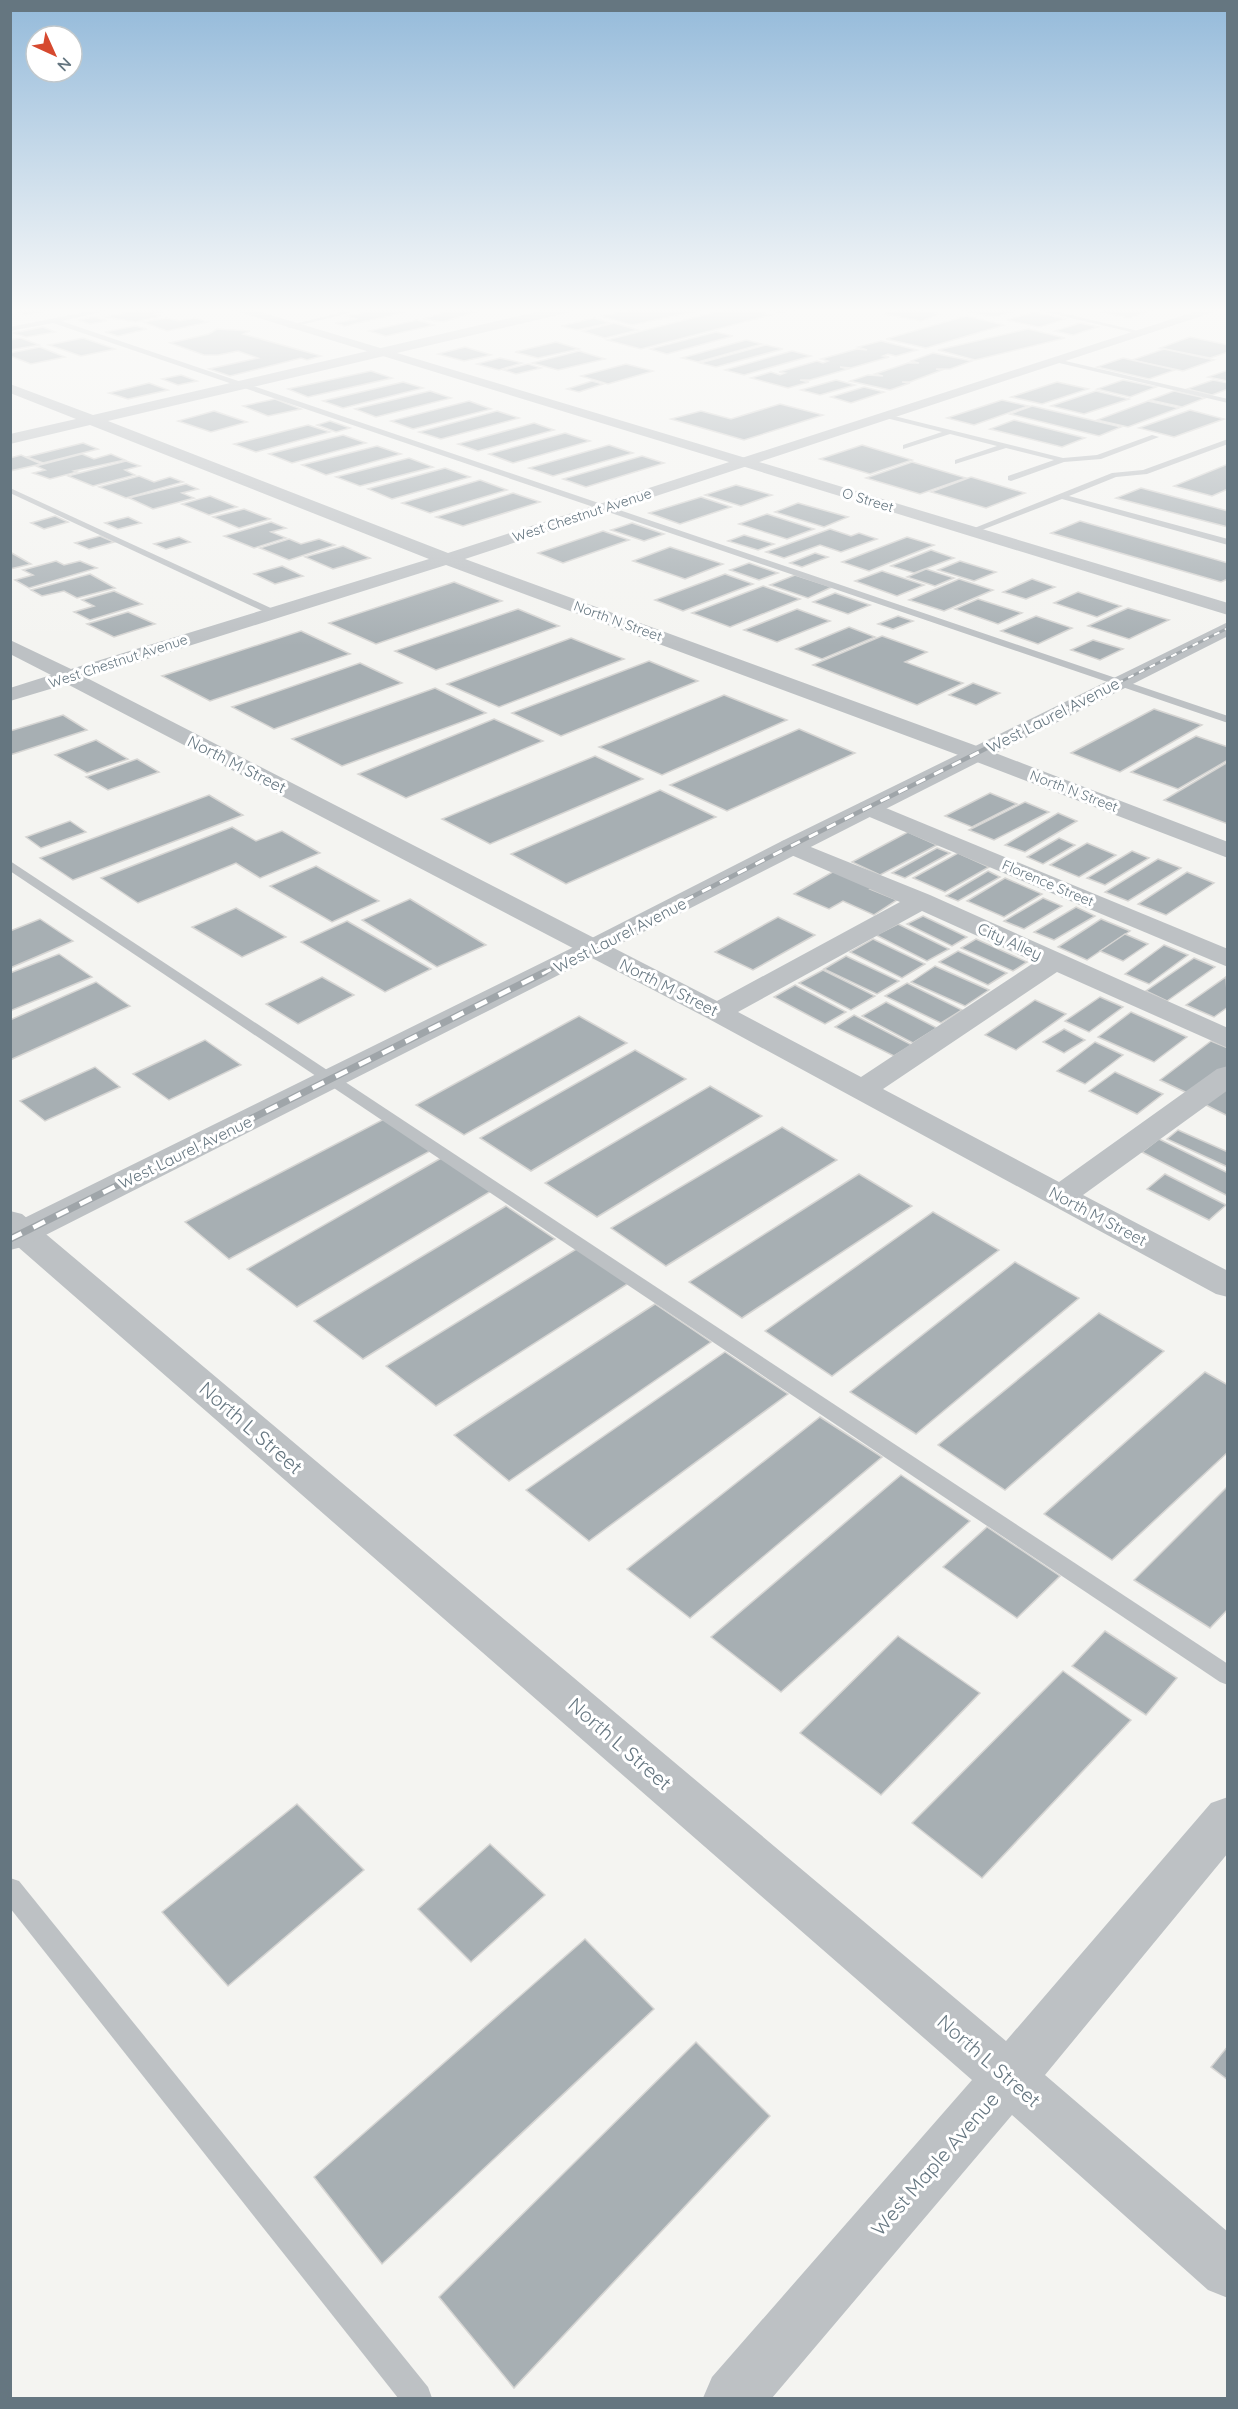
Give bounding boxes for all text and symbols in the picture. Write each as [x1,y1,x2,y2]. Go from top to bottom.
north arrow [24,24,84,84]
text: N [53,53,76,76]
street label: West Chestnut Avenue [510,484,654,546]
street label: O Street [840,484,896,516]
street label: North N Street [571,597,665,645]
street label: West Chestnut Avenue [46,630,190,692]
street label: West Laurel Avenue [983,673,1123,757]
street label: North M Street [184,731,290,797]
street label: North N Street [1027,766,1121,816]
street label: Florence Street [999,856,1097,910]
street label: West Laurel Avenue [550,893,690,977]
street label: City Alley [975,918,1045,964]
street label: North M Street [616,954,722,1020]
street label: West Laurel Avenue [115,1111,255,1193]
street label: North M Street [1046,1182,1150,1250]
street label: North L Street [195,1376,308,1479]
street label: North L Street [564,1692,677,1795]
street label: North L Street [933,2009,1046,2112]
street label: West Maple Avenue [865,2087,1004,2241]

